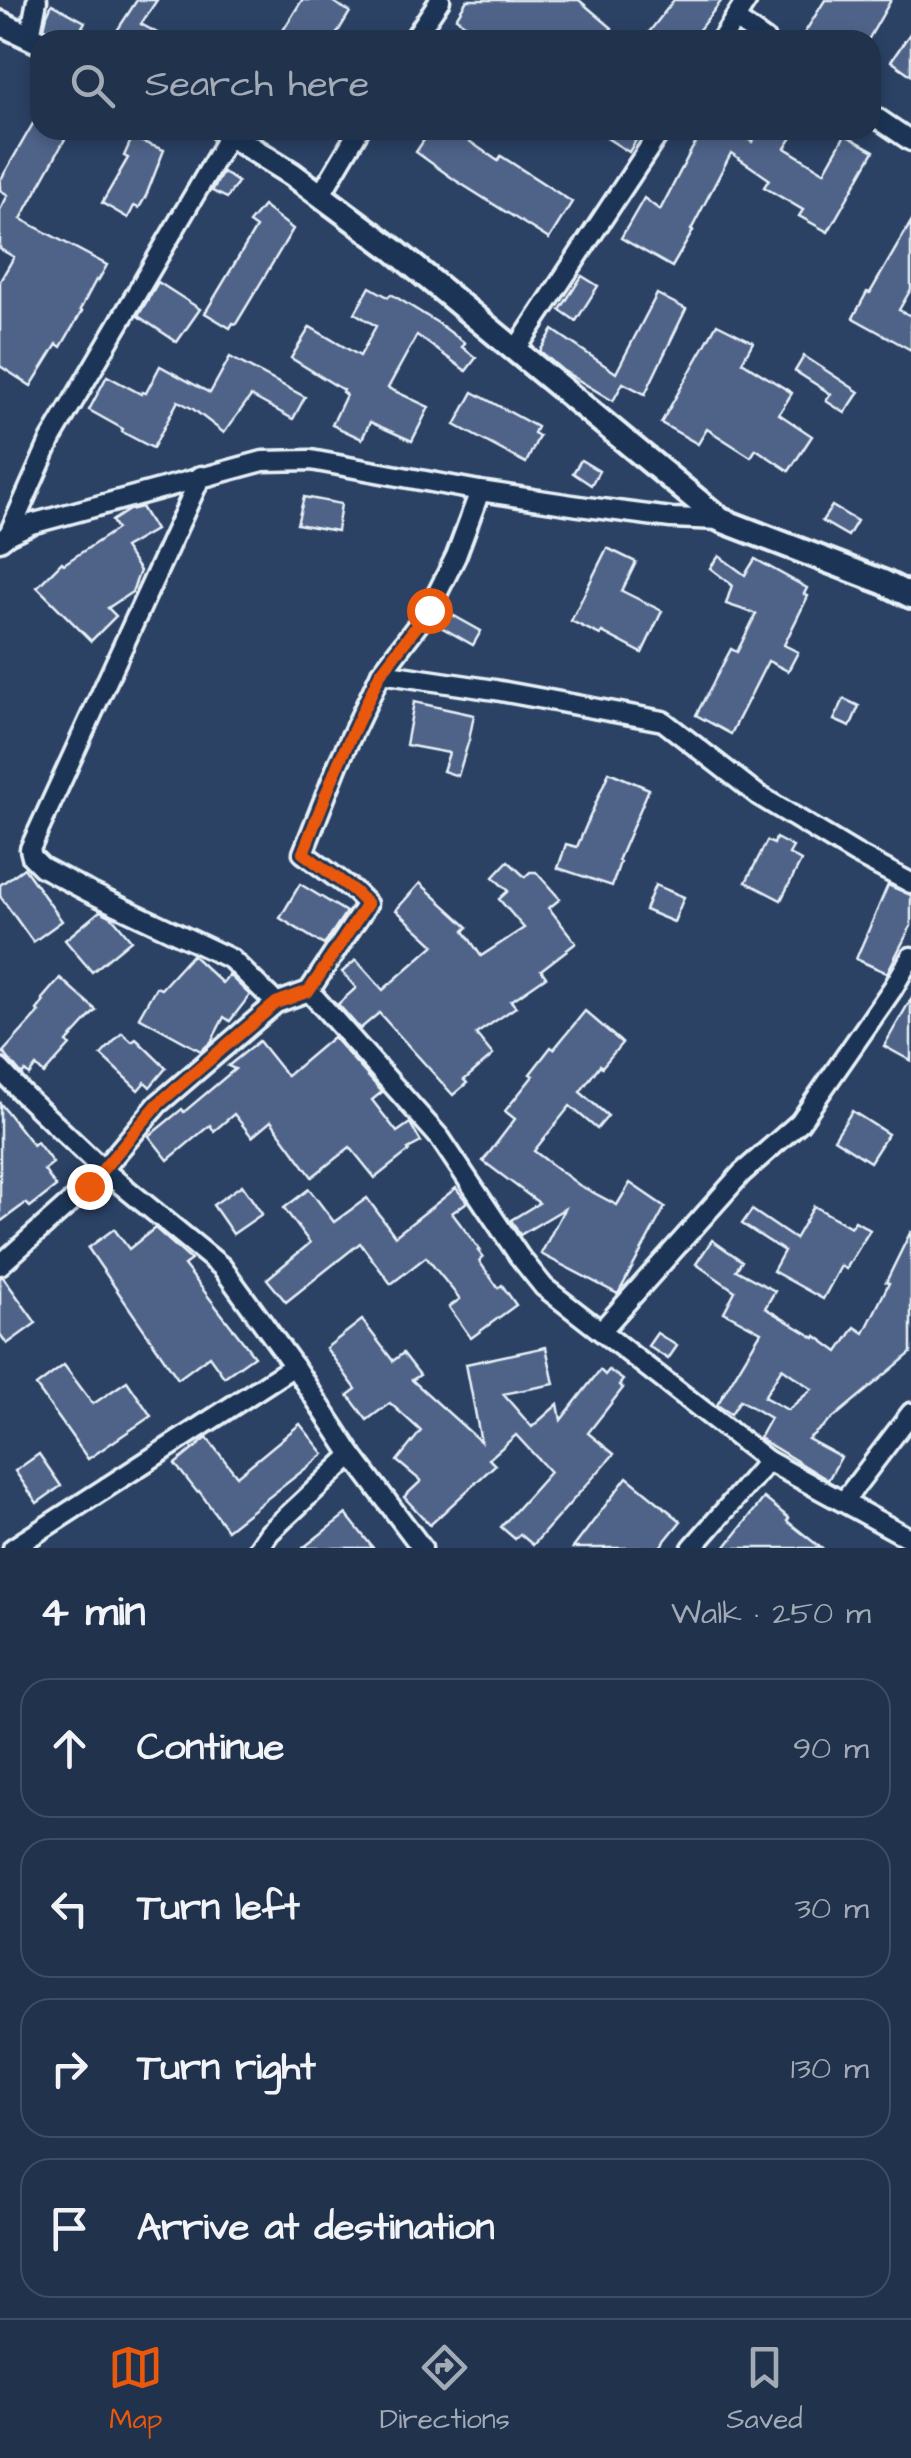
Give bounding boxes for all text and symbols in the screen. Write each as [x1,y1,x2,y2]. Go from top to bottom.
search box [30,30,881,140]
icon: search [65,58,120,113]
text: Search here [145,59,369,111]
route start [407,588,453,634]
route end [67,1164,113,1210]
text: 4 min [40,1584,145,1642]
text: Walk · 250 m [671,1591,871,1636]
icon: ahead [42,1721,97,1776]
text: Continue [137,1722,284,1774]
text: 90 m [793,1726,869,1771]
icon: left [42,1881,97,1936]
text: Turn left [137,1882,300,1934]
text: 30 m [795,1886,869,1931]
icon: right [42,2041,97,2096]
text: Turn right [137,2042,316,2094]
text: 130 m [791,2046,869,2091]
icon: arrive [42,2201,97,2256]
text: Arrive at destination [137,2202,494,2254]
tab: Map [108,2340,163,2439]
tab: Directions [380,2340,510,2439]
tab: Saved [726,2340,803,2439]

